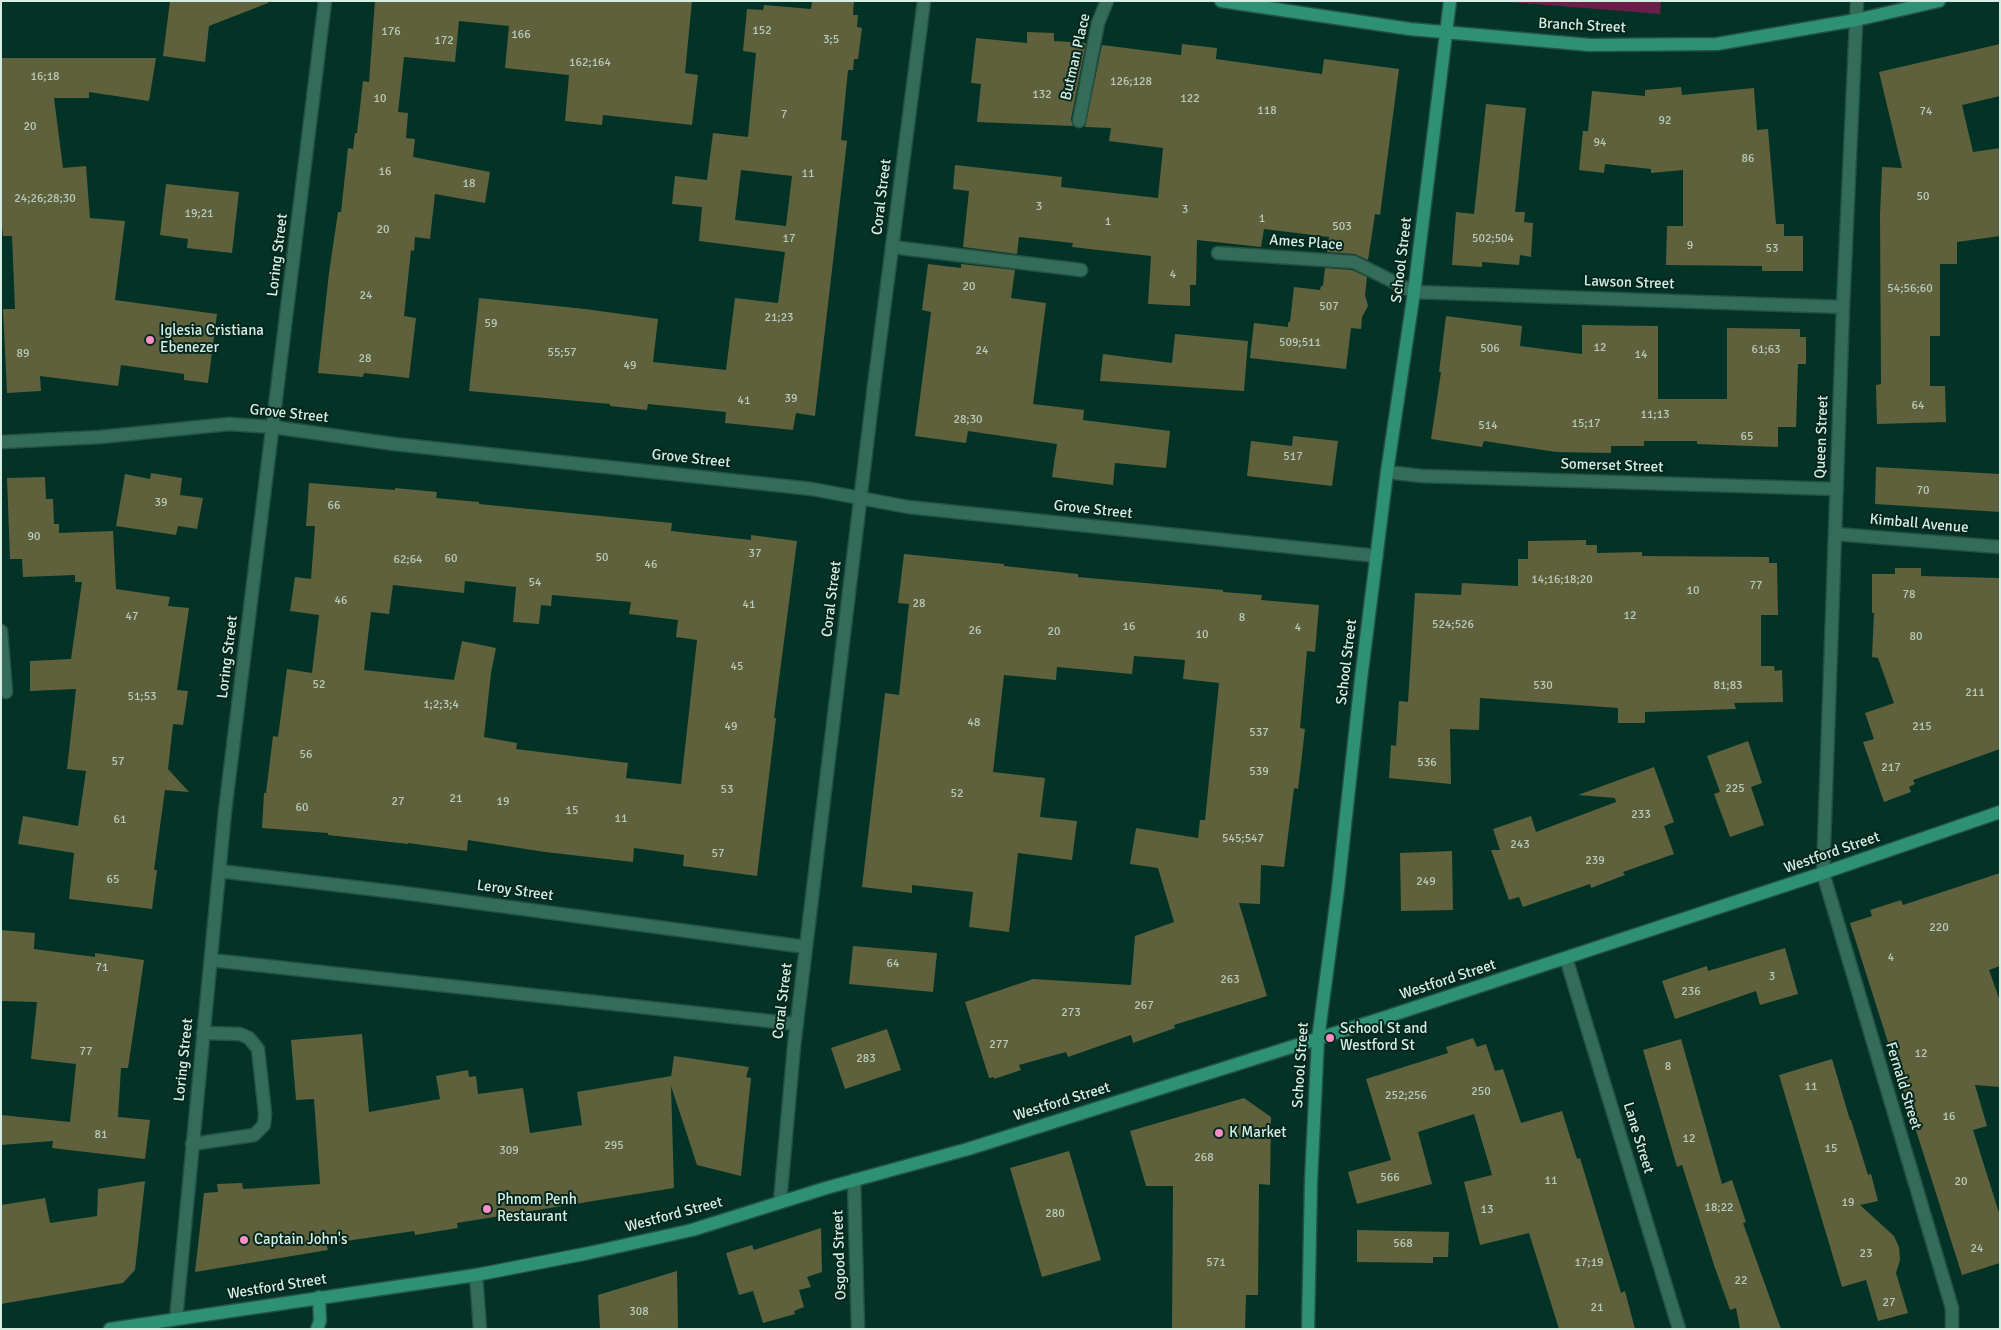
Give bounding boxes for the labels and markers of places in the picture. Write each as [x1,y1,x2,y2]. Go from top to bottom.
place label: Iglesia Cristiana Ebenezer [160,322,264,357]
marker: Iglesia Cristiana Ebenezer [144,334,156,346]
place label: School St and Westford St [1340,1020,1427,1055]
marker: School St and Westford St [1324,1032,1336,1044]
place label: K Market [1229,1124,1286,1142]
marker: K Market [1213,1127,1225,1139]
place label: Phnom Penh Restaurant [497,1191,577,1226]
marker: Phnom Penh Restaurant [481,1203,493,1215]
place label: Captain John's [254,1231,347,1249]
marker: Captain John's [238,1234,250,1246]

